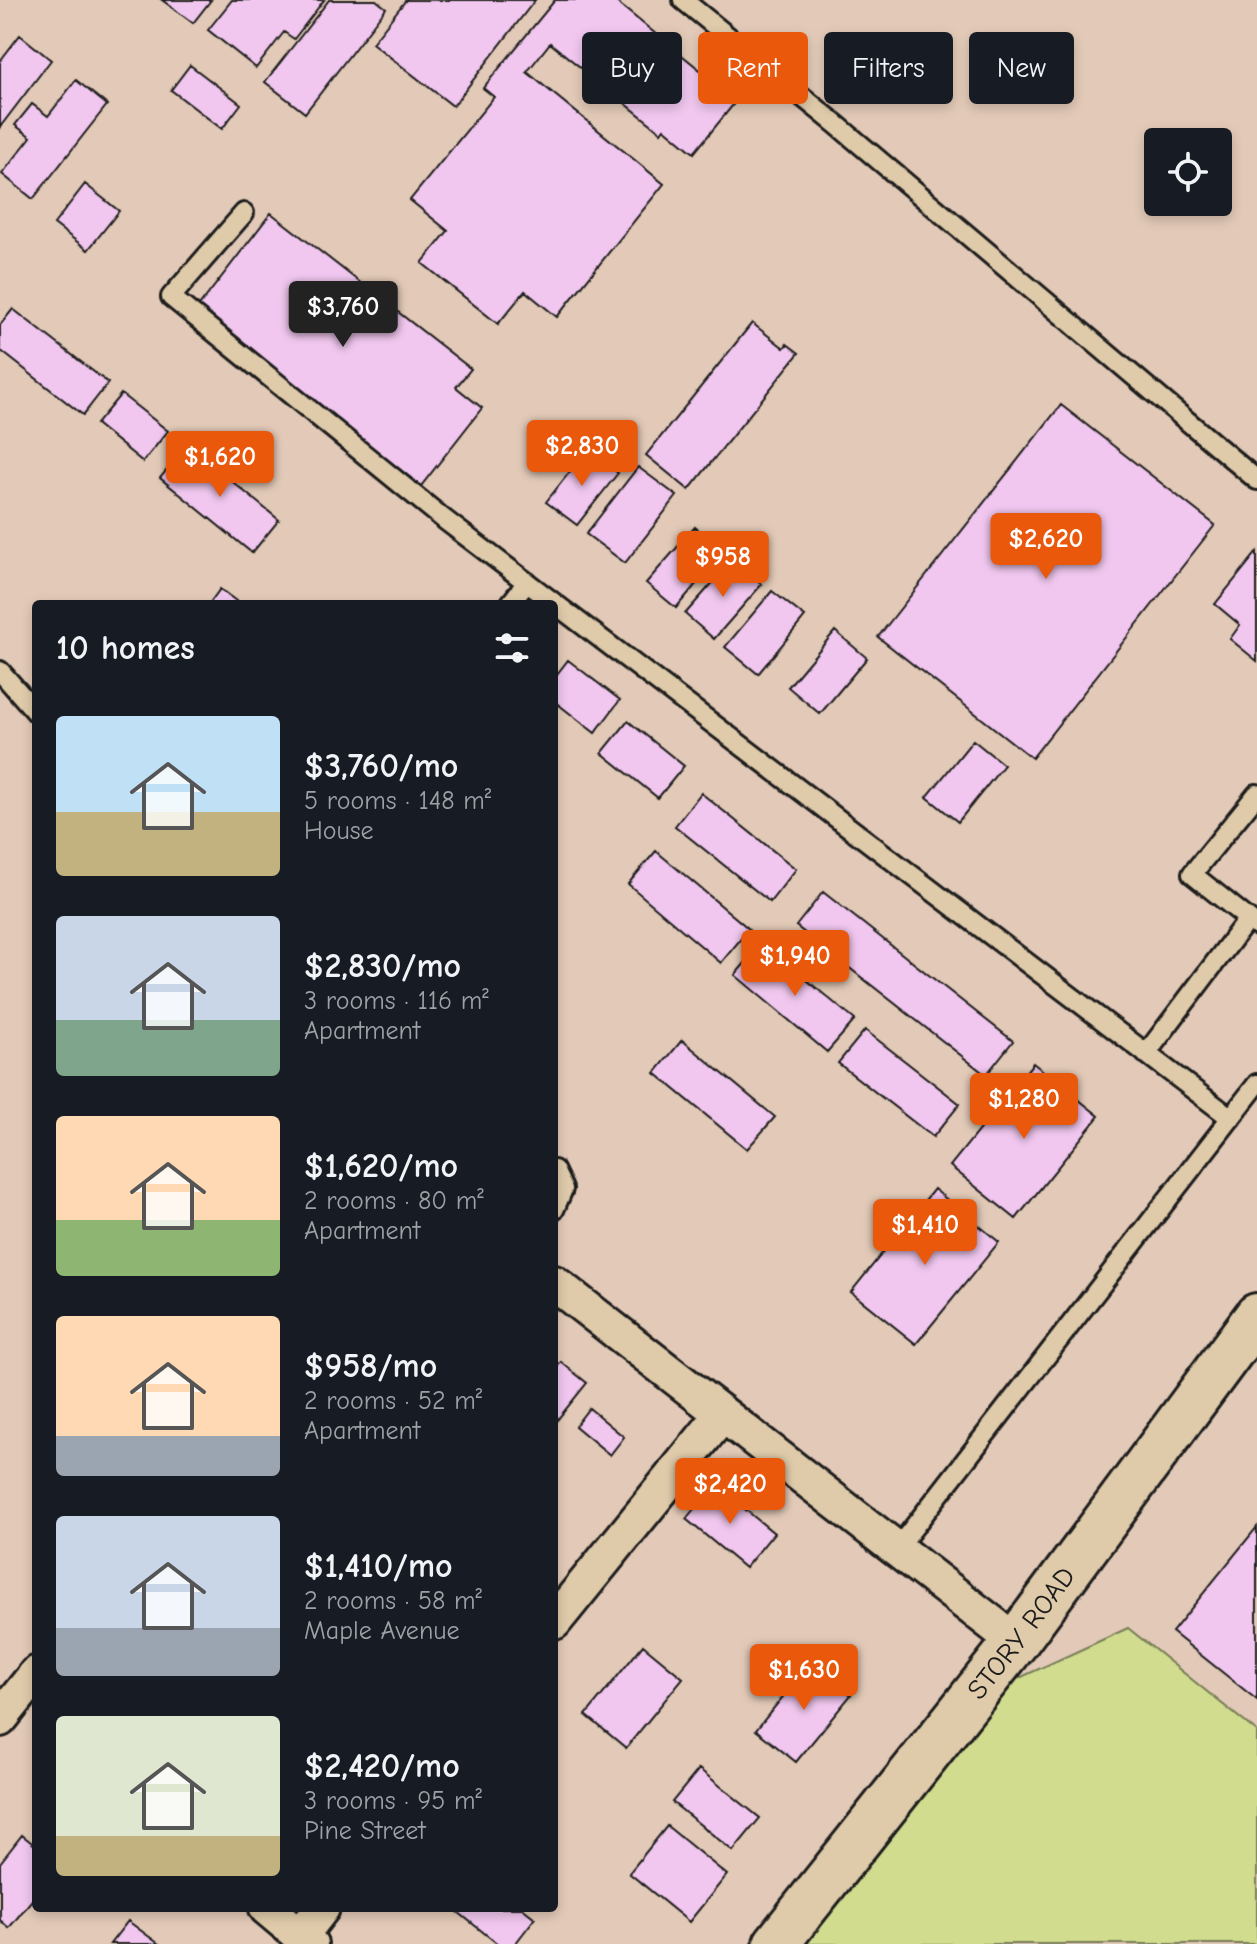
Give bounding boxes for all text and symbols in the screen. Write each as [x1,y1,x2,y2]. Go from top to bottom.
chip: Buy [582,32,682,104]
chip: Rent [698,32,808,104]
chip: Filters [824,32,953,104]
chip: New [969,32,1074,104]
map controls [1144,128,1232,216]
button: locate [1144,128,1232,216]
pin: $3,760 [278,281,408,349]
text: $3,760 [307,292,379,322]
pin: $2,830 [517,420,647,488]
pin: $1,620 [155,431,285,499]
text: $2,830 [545,431,619,461]
text: $1,620 [184,442,256,472]
pin: $2,620 [981,513,1111,581]
text: $2,620 [1009,524,1083,554]
pin: $958 [676,531,770,599]
text: $958 [695,542,751,572]
icon: filters [490,626,534,670]
text: 10 homes [56,628,195,668]
text: $3,760/mo [304,746,458,786]
icon: home [120,748,216,844]
text: 5 rooms · 148 m² [304,786,491,816]
text: House [304,816,374,846]
pin: $1,940 [730,930,860,998]
text: $1,940 [759,941,831,971]
text: $2,830/mo [304,946,461,986]
icon: home [120,948,216,1044]
text: 3 rooms · 116 m² [304,986,489,1016]
text: Apartment [304,1016,420,1046]
pin: $1,280 [959,1073,1089,1141]
text: $1,280 [988,1084,1060,1114]
text: $1,620/mo [304,1146,458,1186]
icon: home [120,1148,216,1244]
text: 2 rooms · 80 m² [304,1186,484,1216]
pin: $1,410 [860,1199,990,1267]
text: $1,410 [891,1210,959,1240]
text: Apartment [304,1216,420,1246]
text: $958/mo [304,1346,437,1386]
icon: home [120,1348,216,1444]
text: 2 rooms · 52 m² [304,1386,482,1416]
text: Apartment [304,1416,420,1446]
pin: $2,420 [665,1458,795,1526]
text: $2,420 [693,1469,767,1499]
text: $1,410/mo [304,1546,453,1586]
icon: home [120,1548,216,1644]
street label: STORY ROAD [961,1561,1082,1706]
text: 2 rooms · 58 m² [304,1586,482,1616]
text: Maple Avenue [304,1616,460,1646]
pin: $1,630 [739,1644,869,1712]
text: $1,630 [768,1655,840,1685]
text: $2,420/mo [304,1746,460,1786]
icon: home [120,1748,216,1844]
text: 3 rooms · 95 m² [304,1786,482,1816]
text: Pine Street [304,1816,426,1846]

